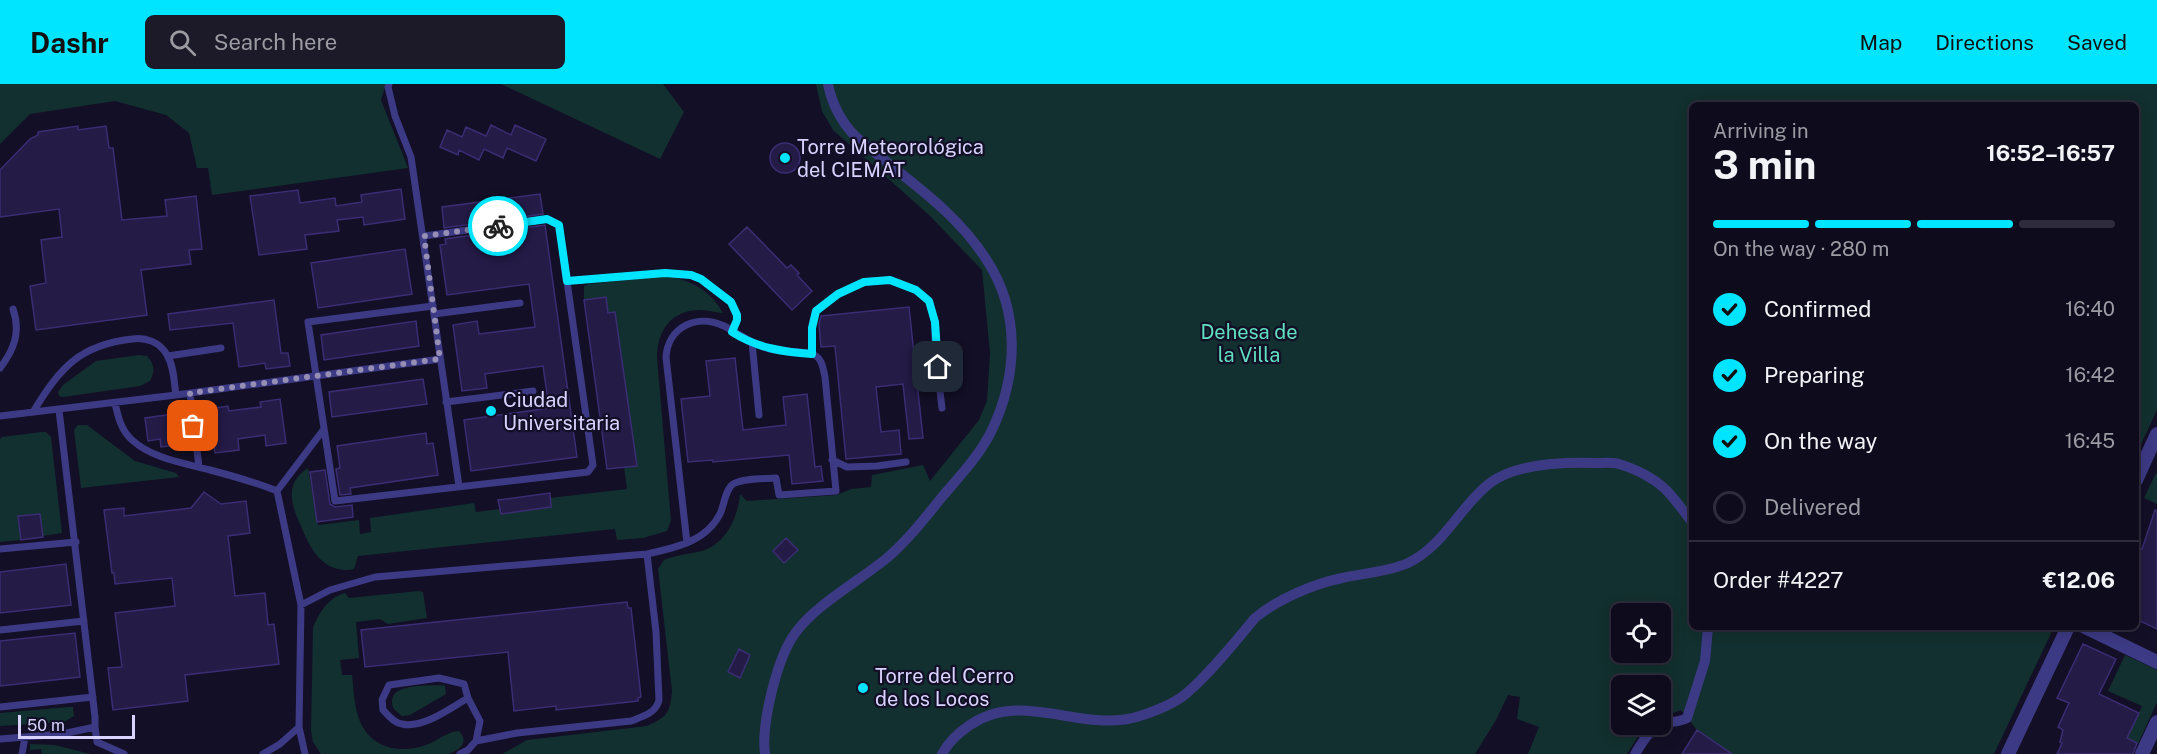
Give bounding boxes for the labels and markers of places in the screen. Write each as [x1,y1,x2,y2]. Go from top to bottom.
place label: Torre Meteorológica del CIEMAT [797,135,984,182]
marker: Torre Meteorológica del CIEMAT [778,151,792,165]
pin [912,341,963,392]
place label: Ciudad Universitaria [503,388,620,435]
pin [167,400,218,451]
marker: Ciudad Universitaria [484,404,498,418]
place label: Torre del Cerro de los Locos [875,664,1014,711]
marker: Torre del Cerro de los Locos [856,681,870,695]

